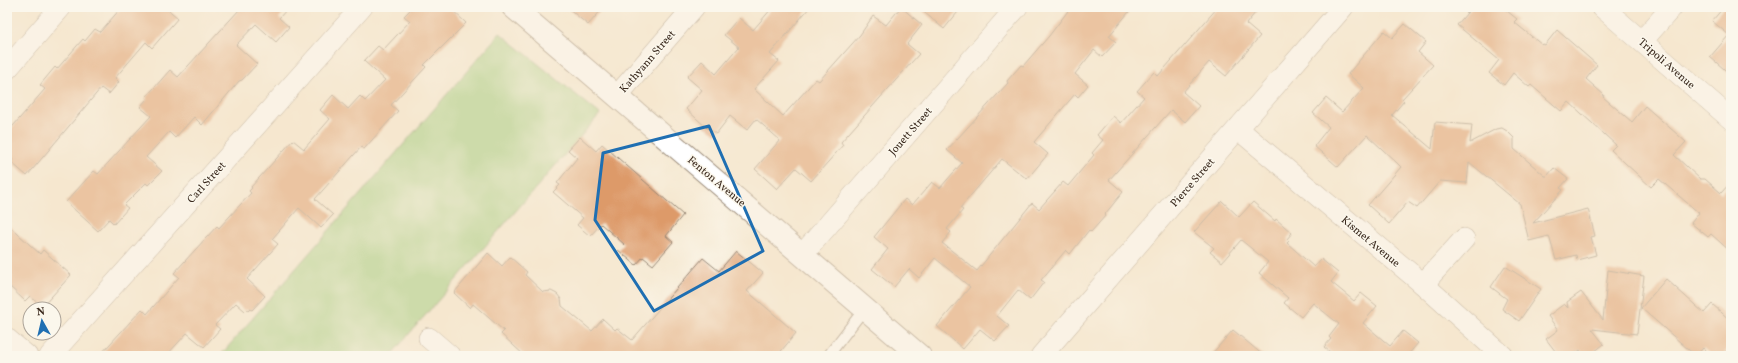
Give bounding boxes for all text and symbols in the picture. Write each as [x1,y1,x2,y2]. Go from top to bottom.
street label: Kathyann Street [617,27,680,96]
street label: Tripoli Avenue [1634,35,1698,93]
street label: Jouett Street [886,104,936,159]
street label: Fenton Avenue [684,153,748,211]
street label: Pierce Street [1168,155,1219,211]
street label: Carl Street [184,159,230,207]
street label: Kismet Avenue [1337,213,1403,271]
north arrow [22,301,62,341]
text: N [36,305,46,321]

